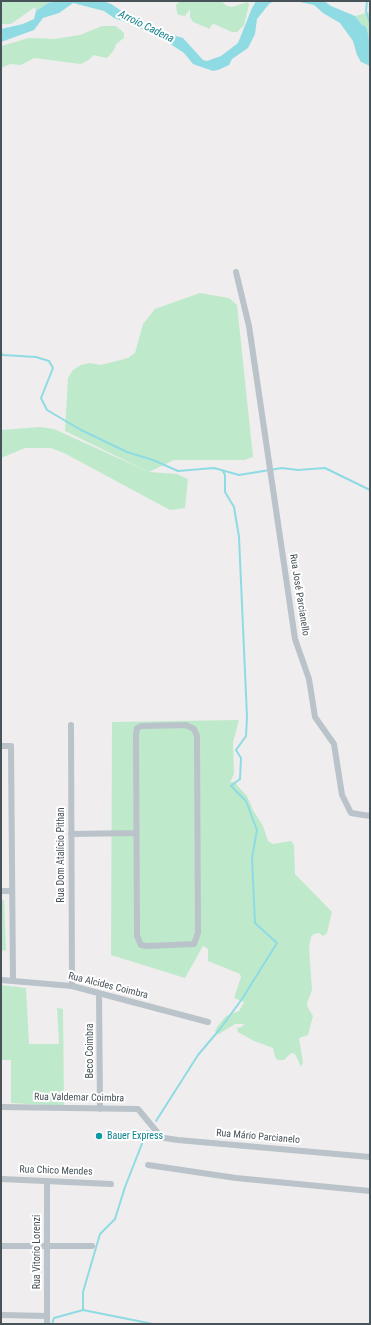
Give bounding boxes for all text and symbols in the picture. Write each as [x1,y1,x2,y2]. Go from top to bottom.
water label: Arroio Cadena [116,8,176,46]
street label: Rua José Parcianello [287,553,311,637]
street label: Rua Dom Atalício Pithan [55,807,67,903]
street label: Rua Alcides Coimbra [67,970,149,1002]
street label: Beco Coimbra [84,1023,96,1079]
street label: Rua Valdemar Coimbra [34,1091,124,1105]
street label: Rua Mário Parcianelo [216,1127,300,1147]
place label: Bauer Express [107,1130,163,1142]
marker: Bauer Express [94,1131,104,1141]
street label: Rua Chico Mendes [19,1164,93,1178]
street label: Rua Vitorio Lorenzi [31,1215,43,1289]

